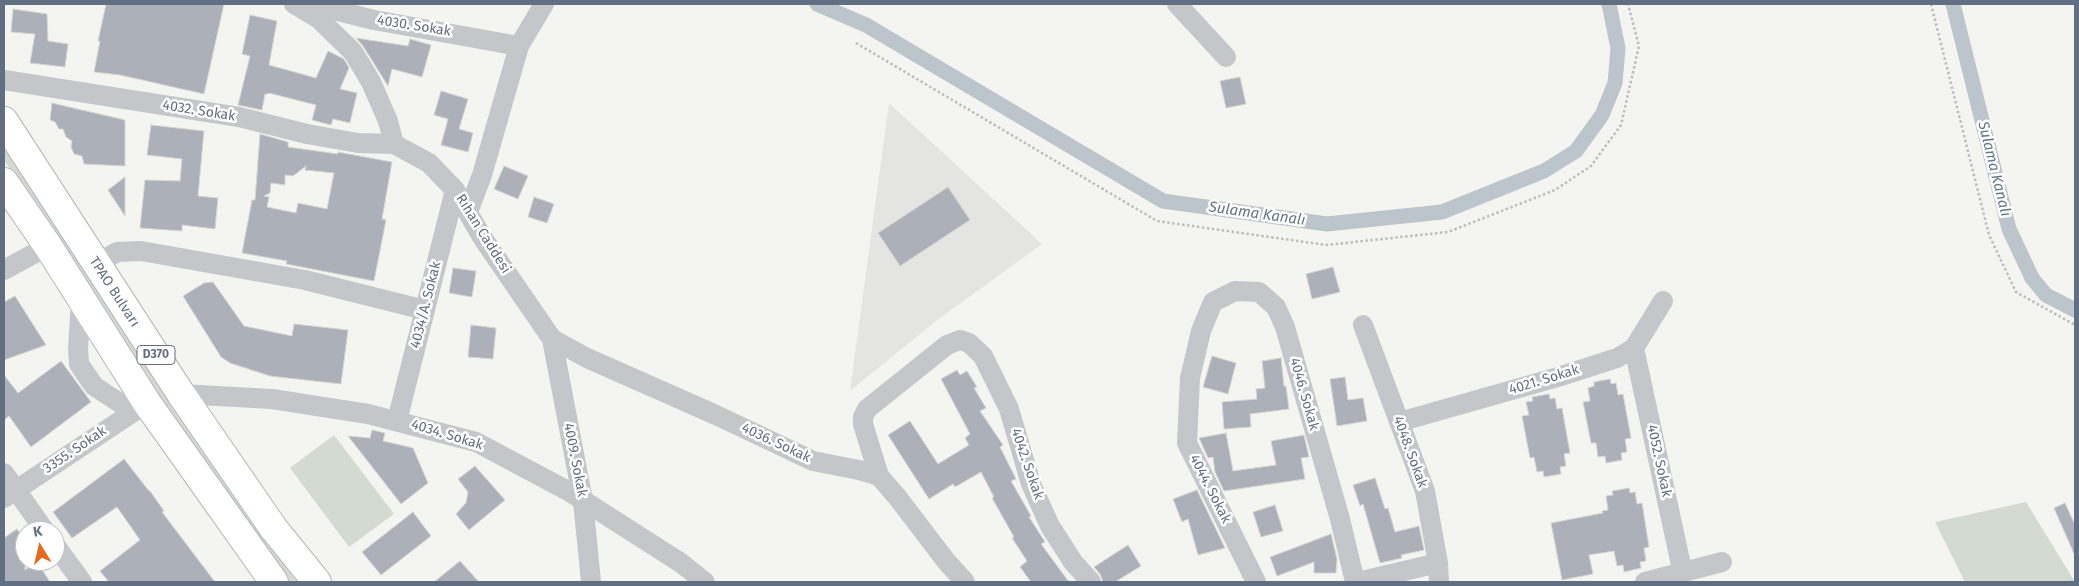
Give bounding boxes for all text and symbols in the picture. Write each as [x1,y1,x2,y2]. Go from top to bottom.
street label: 4030. Sokak [376,12,452,40]
street label: 4032. Sokak [161,97,237,125]
water label: Sulama Kanalı [1973,120,2015,218]
street label: Rıhan Caddesi [452,191,514,277]
water label: Sulama Kanalı [1207,198,1307,230]
street label: TPAO Bulvarı [85,254,143,330]
street label: 4034/A. Sokak [407,260,445,350]
road number: D370 [137,346,175,364]
street label: 4046. Sokak [1286,356,1322,432]
street label: 4021. Sokak [1507,361,1581,399]
street label: 4048. Sokak [1389,414,1431,490]
street label: 4034. Sokak [409,416,485,454]
street label: 4036. Sokak [739,420,813,466]
street label: 4009. Sokak [560,422,590,498]
street label: 3355. Sokak [40,423,110,477]
street label: 4052. Sokak [1643,423,1675,499]
street label: 4042. Sokak [1007,426,1047,502]
street label: 4044. Sokak [1186,452,1234,526]
north arrow [15,521,65,571]
text: K [32,523,43,541]

